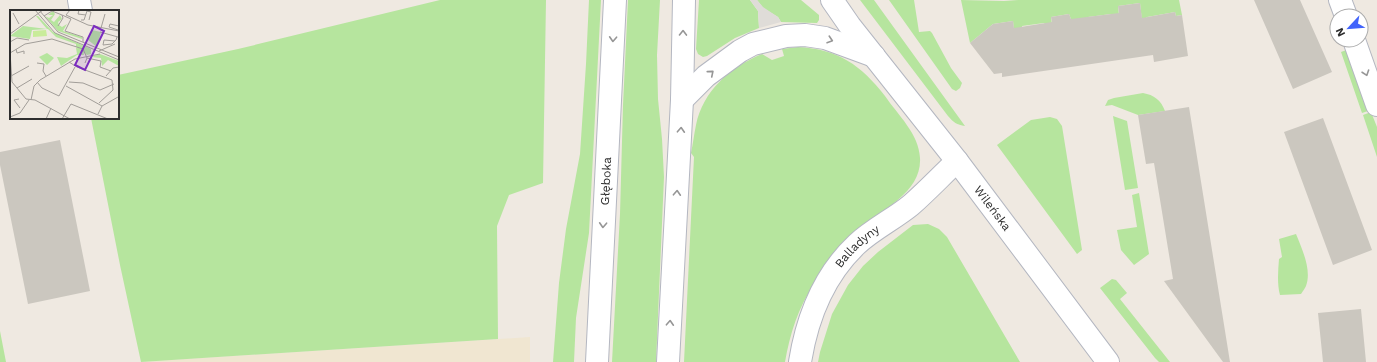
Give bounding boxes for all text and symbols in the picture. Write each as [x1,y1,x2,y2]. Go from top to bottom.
north arrow [1329,8,1369,48]
inset map [10,10,119,119]
text: N [1333,26,1348,39]
one-way arrow [679,30,688,36]
one-way arrow [826,35,833,44]
one-way arrow [608,36,617,42]
one-way arrow [1361,69,1369,76]
one-way arrow [706,70,713,77]
one-way arrow [676,127,685,133]
street label: Głęboka [598,157,614,206]
street label: Wileńska [971,183,1014,234]
one-way arrow [673,190,682,196]
one-way arrow [599,222,608,228]
street label: Balladyny [832,222,883,270]
one-way arrow [666,320,675,326]

